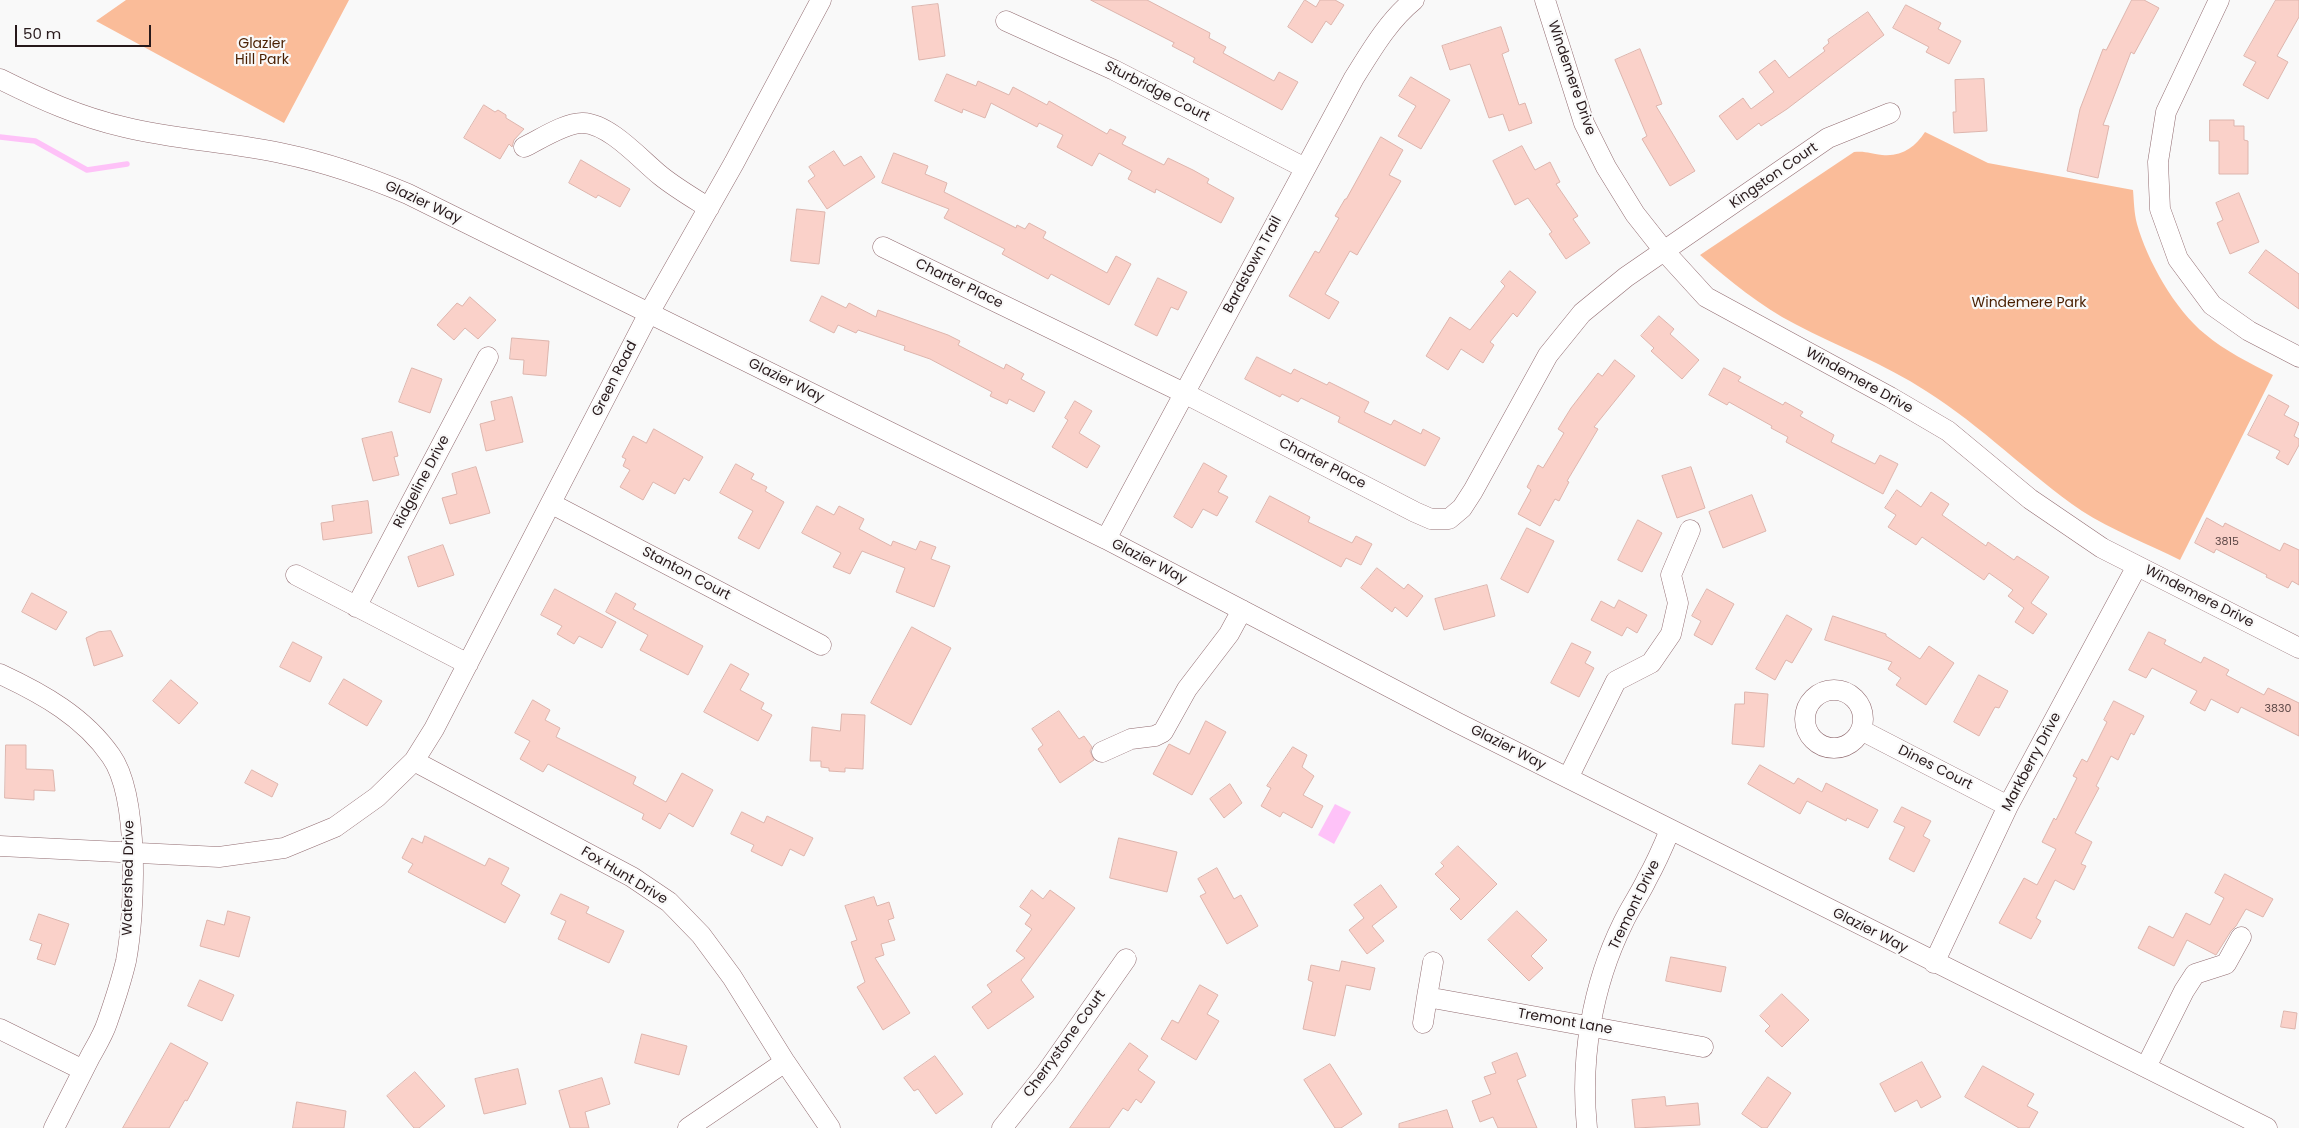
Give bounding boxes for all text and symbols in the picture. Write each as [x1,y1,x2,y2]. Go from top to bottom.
scale bar [18,15,154,47]
street label: Windemere Drive [1544,19,1598,137]
text: 50 m [23,23,61,44]
park label: Glazier Hill Park [235,36,289,68]
street label: Sturbridge Court [1102,58,1212,126]
street label: Kingston Court [1727,139,1821,213]
street label: Glazier Way [382,178,464,228]
street label: Bardstown Trail [1220,214,1286,316]
street label: Charter Place [912,256,1006,312]
park label: Windemere Park [1972,295,2086,311]
street label: Green Road [589,338,641,420]
street label: Windemere Drive [1802,345,1916,417]
street label: Glazier Way [745,355,827,407]
street label: Ridgeline Drive [390,433,454,531]
street label: Charter Place [1276,435,1368,493]
house number: 3815 [2215,535,2239,549]
street label: Glazier Way [1109,536,1189,588]
street label: Stanton Court [639,544,733,604]
street label: Windemere Drive [2142,562,2256,632]
house number: 3830 [2265,702,2291,716]
street label: Markberry Drive [1999,710,2065,814]
street label: Glazier Way [1468,722,1548,774]
street label: Dines Court [1895,742,1975,794]
street label: Watershed Drive [120,820,138,936]
street label: Fox Hunt Drive [578,844,670,908]
street label: Tremont Drive [1606,857,1664,953]
street label: Glazier Way [1830,905,1910,957]
street label: Cherrystone Court [1020,987,1110,1101]
street label: Tremont Lane [1516,1005,1614,1039]

